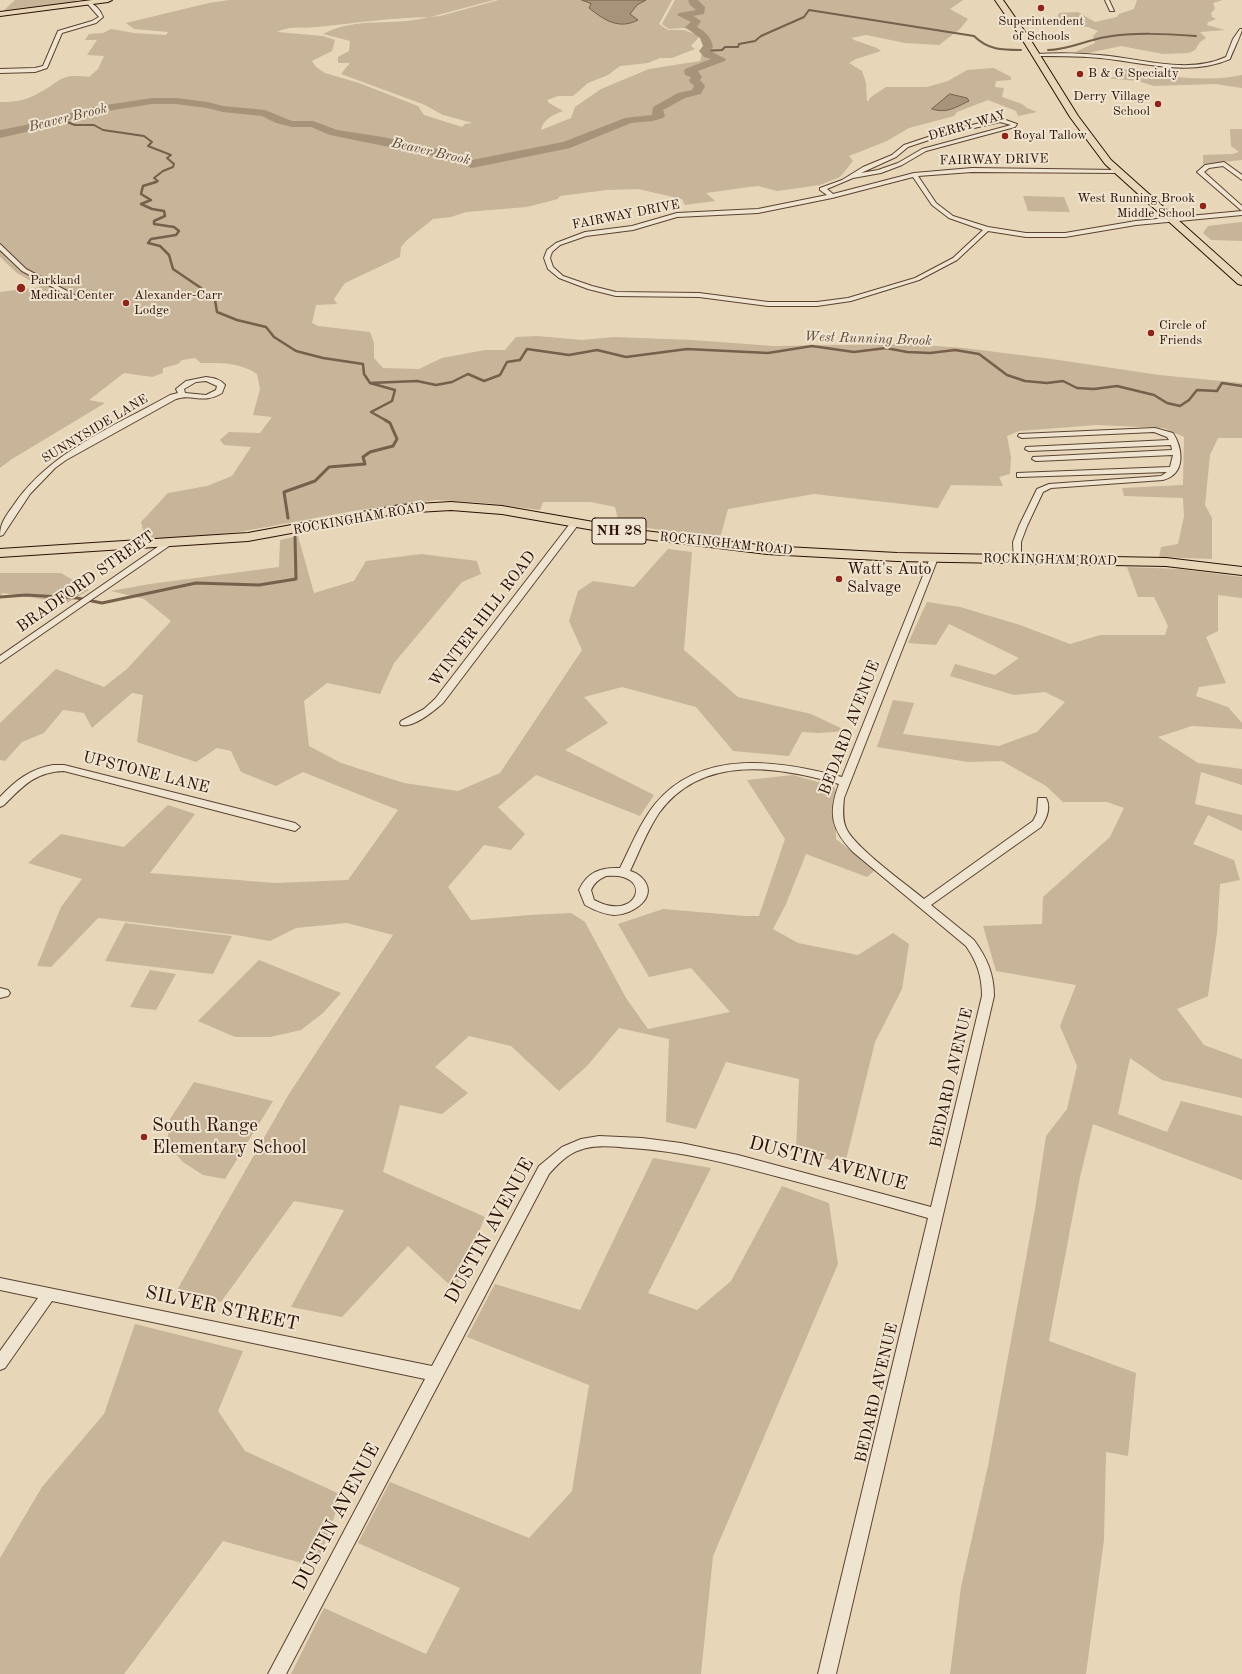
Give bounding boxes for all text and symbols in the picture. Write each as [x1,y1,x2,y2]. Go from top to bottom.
marker: Superintendent of Schools [1036,3,1046,13]
place label: Superintendent of Schools [998,14,1084,45]
place label: B & G Specialty [1088,66,1179,82]
marker: B & G Specialty [1075,69,1085,79]
place label: Derry Village School [1073,89,1150,120]
marker: Derry Village School [1153,99,1163,109]
water label: Beaver Brook [27,100,109,136]
street label: DERRY WAY [926,107,1008,145]
place label: Royal Tallow [1013,128,1087,144]
marker: Royal Tallow [1000,131,1010,141]
water label: Beaver Brook [390,135,472,169]
street label: FAIRWAY DRIVE [939,151,1049,169]
place label: West Running Brook Middle School [1077,191,1195,222]
street label: FAIRWAY DRIVE [571,197,681,233]
marker: West Running Brook Middle School [1198,201,1208,211]
place label: Parkland Medical Center [30,273,114,304]
marker: Parkland Medical Center [15,282,27,294]
place label: Alexander-Carr Lodge [134,288,222,319]
marker: Alexander-Carr Lodge [121,298,131,308]
place label: Circle of Friends [1159,318,1206,349]
water label: West Running Brook [804,328,932,350]
marker: Circle of Friends [1146,328,1156,338]
street label: SUNNYSIDE LANE [39,391,151,467]
street label: ROCKINGHAM ROAD [292,500,426,538]
road number: NH 28 [592,518,646,544]
street label: BRADFORD STREET [13,527,159,637]
street label: ROCKINGHAM ROAD [659,529,793,559]
street label: WINTER HILL ROAD [426,547,540,691]
street label: ROCKINGHAM ROAD [983,551,1117,569]
place label: Watt's Auto Salvage [847,560,931,598]
marker: Watt's Auto Salvage [834,574,844,584]
street label: BEDARD AVENUE [815,658,885,798]
street label: UPSTONE LANE [81,748,211,798]
street label: BEDARD AVENUE [927,1006,977,1150]
place label: South Range Elementary School [152,1115,307,1159]
marker: South Range Elementary School [139,1132,149,1142]
street label: DUSTIN AVENUE [746,1132,910,1196]
street label: DUSTIN AVENUE [440,1154,540,1308]
street label: SILVER STREET [143,1282,301,1336]
street label: BEDARD AVENUE [852,1321,902,1465]
street label: DUSTIN AVENUE [289,1440,385,1594]

